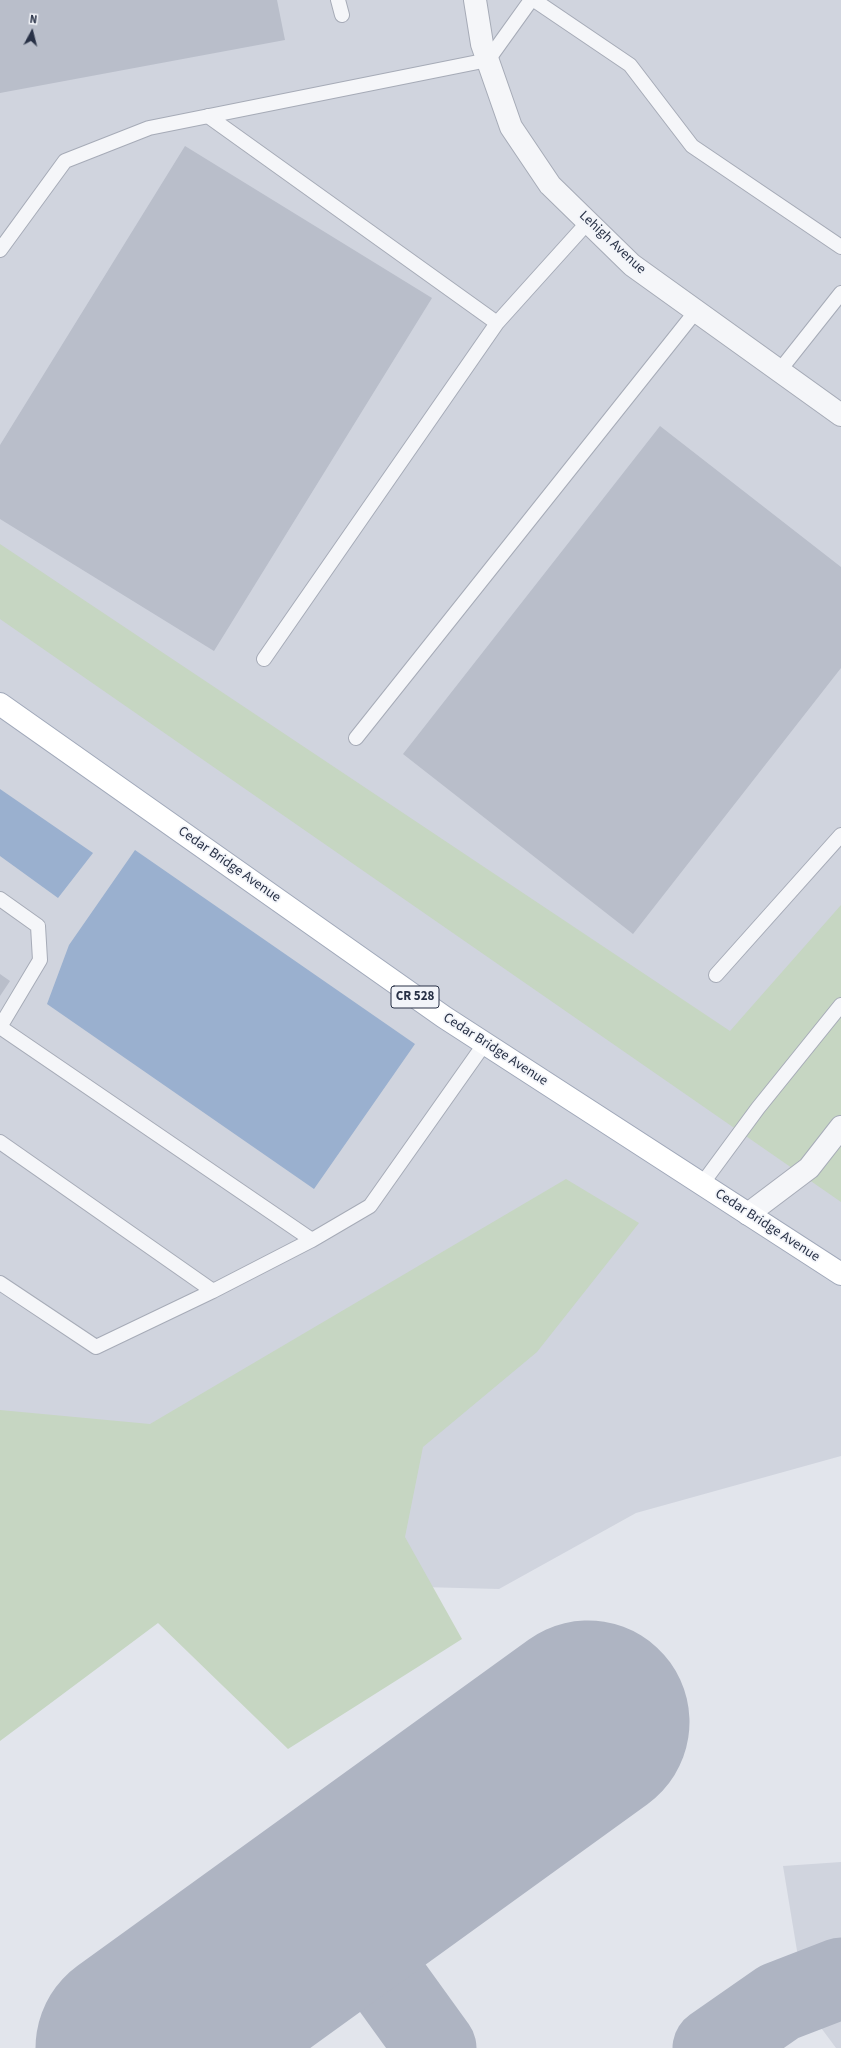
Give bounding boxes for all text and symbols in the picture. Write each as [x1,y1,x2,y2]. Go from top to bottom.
north arrow [12,12,52,52]
text: N [29,12,38,27]
street label: Lehigh Avenue [575,208,649,278]
street label: Cedar Bridge Avenue [174,823,284,907]
road number: CR 528 [391,986,439,1008]
street label: Cedar Bridge Avenue [439,1010,551,1090]
street label: Cedar Bridge Avenue [711,1186,823,1266]

